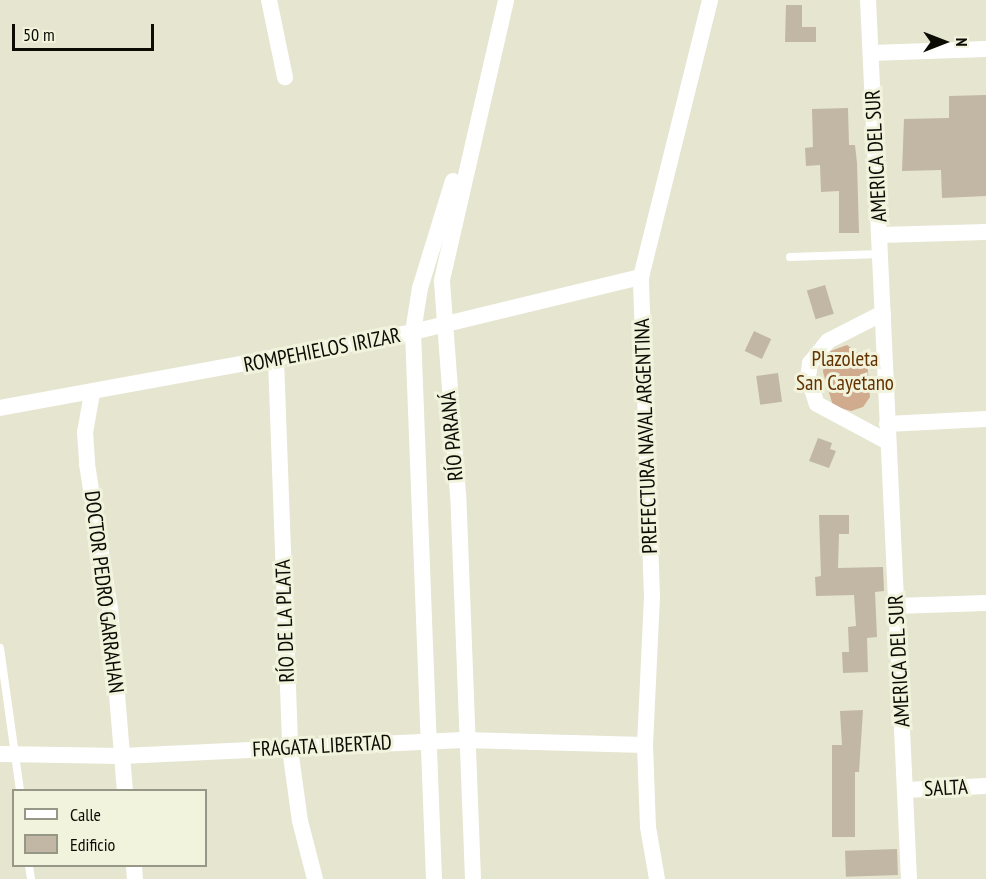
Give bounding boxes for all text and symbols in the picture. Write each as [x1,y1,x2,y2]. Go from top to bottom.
scale bar [15,12,158,50]
north arrow [914,12,974,72]
text: 50 m [23,23,55,46]
text: N [952,38,972,46]
street label: AMERICA DEL SUR [860,88,892,224]
street label: PREFECTURA NAVAL ARGENTINA [629,317,663,555]
street label: ROMPEHIELOS IRIZAR [241,322,403,378]
park label: Plazoleta San Cayetano [796,346,894,396]
street label: RÍO PARANÁ [436,390,468,482]
street label: DOCTOR PEDRO GARRAHAN [79,489,129,695]
street label: RÍO DE LA PLATA [270,559,300,683]
street label: AMERICA DEL SUR [883,593,915,729]
street label: FRAGATA LIBERTAD [251,730,393,762]
street label: SALTA [924,774,968,802]
legend [12,789,207,867]
text: Calle [70,803,101,826]
text: Edificio [70,833,115,856]

